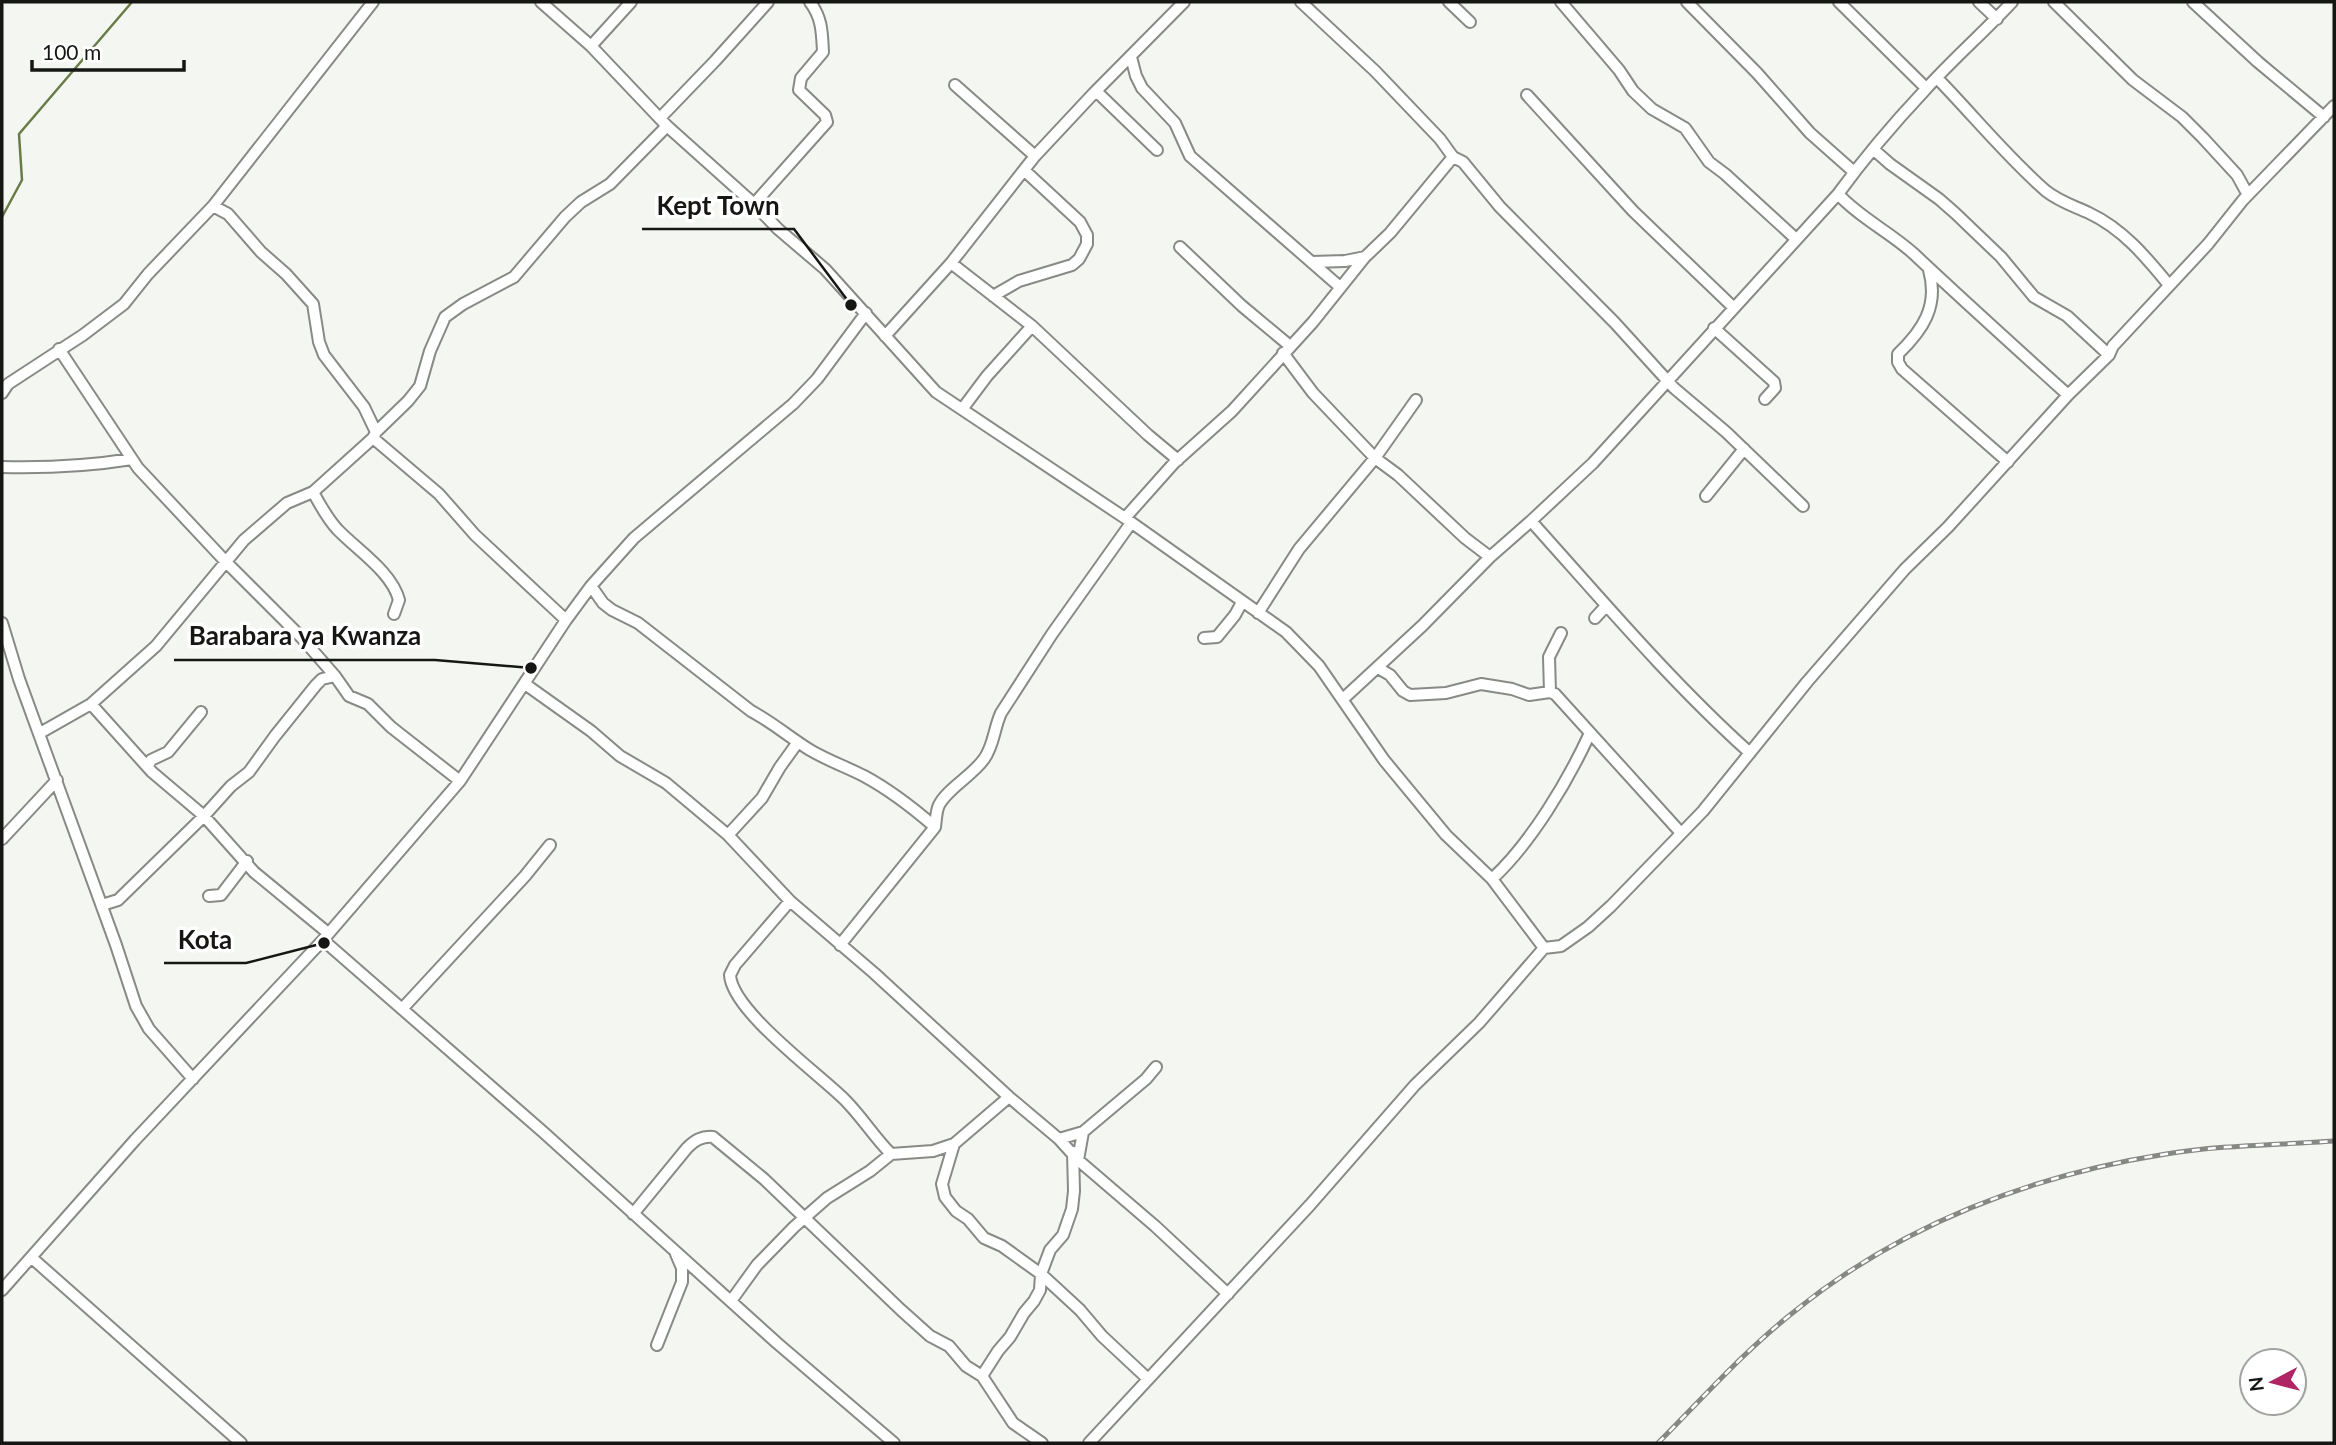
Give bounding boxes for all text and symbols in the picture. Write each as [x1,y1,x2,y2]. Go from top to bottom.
scale bar [32,28,184,72]
text: 100 m [42,39,101,64]
callout: Kept Town [642,182,794,229]
text: Kept Town [656,189,780,221]
callout: Barabara ya Kwanza [174,613,435,660]
text: Barabara ya Kwanza [189,619,421,651]
callout: Kota [164,916,246,963]
text: Kota [178,923,232,955]
north arrow [2238,1347,2308,1417]
text: N [2243,1375,2268,1393]

